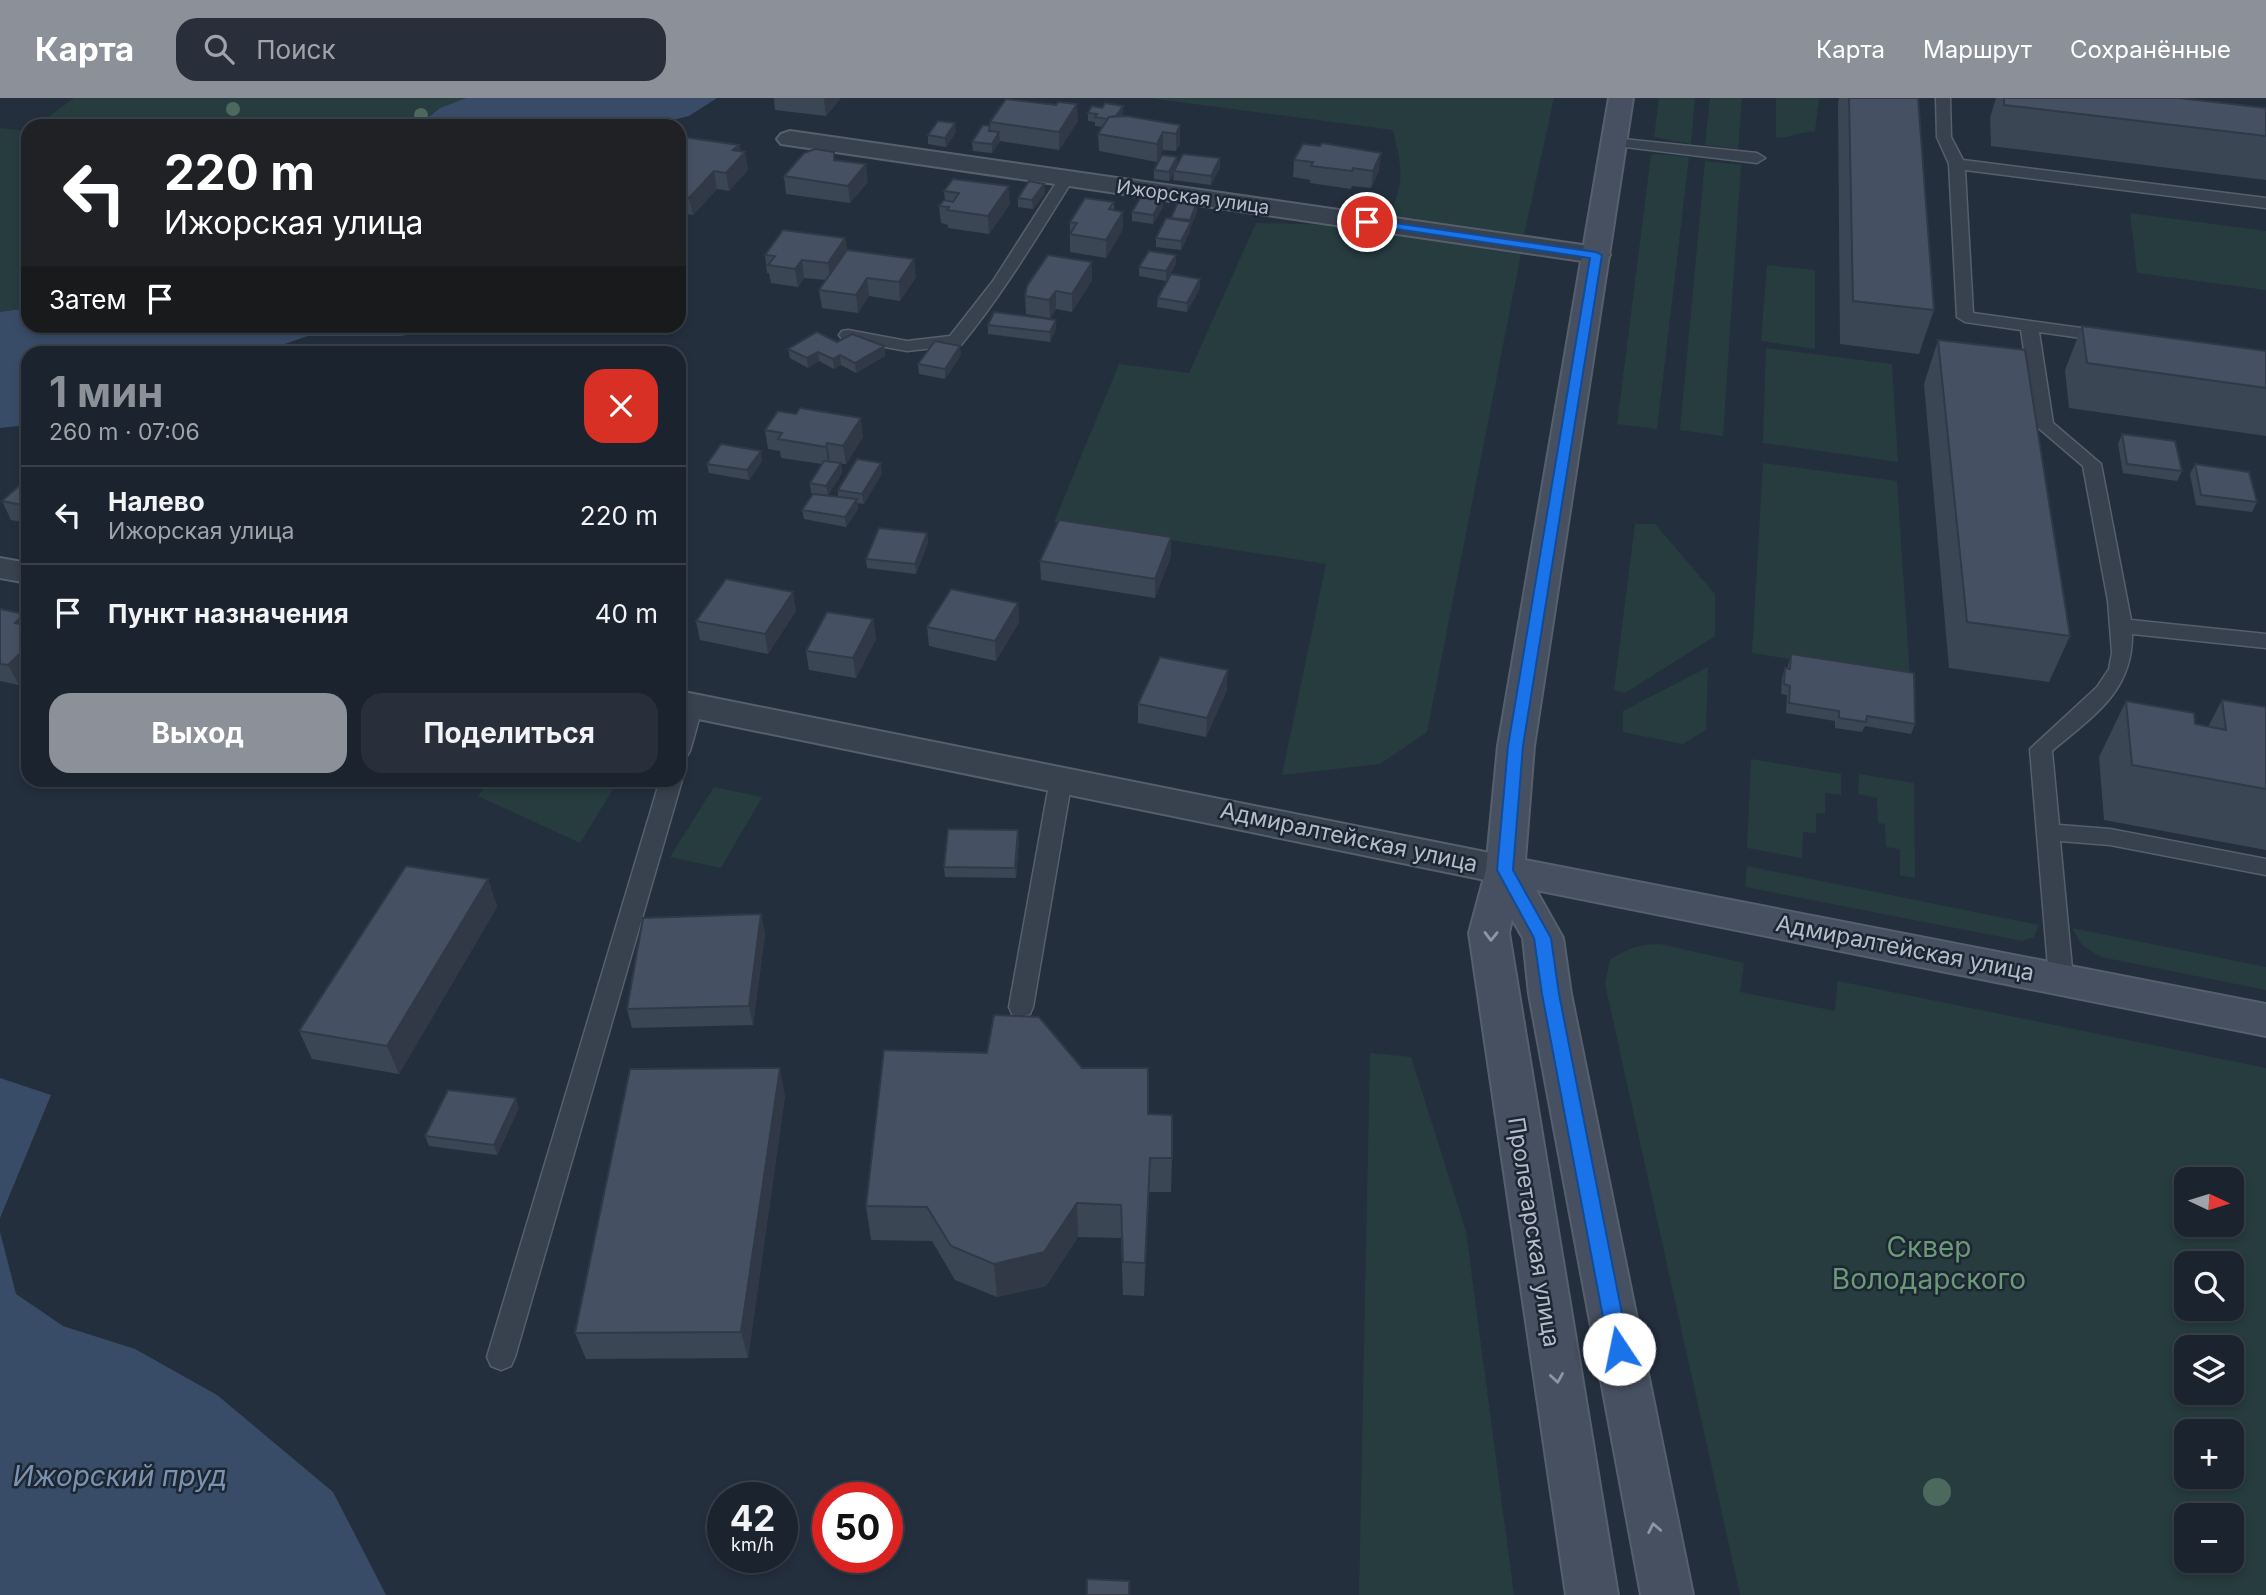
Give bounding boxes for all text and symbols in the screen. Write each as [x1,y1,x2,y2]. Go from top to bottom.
search box [176,18,666,81]
text: Карта [35,29,134,69]
icon: search [200,30,238,68]
text: Поиск [256,34,335,65]
text: Карта [1816,35,1885,64]
text: Маршрут [1923,35,2032,64]
text: Сохранённые [2070,35,2231,64]
text: 220 m [164,143,315,202]
icon: left [49,147,140,238]
street label: Ижорская улица [1115,175,1271,219]
pin [1337,192,1397,252]
text: Ижорская улица [164,203,423,242]
icon: arrive [1348,203,1386,241]
icon: arrive [141,280,179,318]
text: Затем [49,284,127,315]
text: 1 мин [49,366,163,417]
button: close [584,369,658,443]
text: 260 m · 07:06 [49,418,200,446]
text: Налево [108,486,205,517]
icon: left [49,496,87,534]
text: 220 m [580,500,658,531]
text: Ижорская улица [108,517,294,545]
icon: arrive [49,594,87,632]
text: Пункт назначения [108,598,349,629]
text: 40 m [595,598,658,629]
button: Выход [49,693,347,773]
button: Поделиться [361,693,658,773]
street label: Адмиралтейская улица [1218,796,1480,878]
street label: Адмиралтейская улица [1773,909,2037,987]
one-way arrow [1483,931,1498,942]
street label: Пролетарская улица [1502,1115,1566,1349]
north arrow [2174,1167,2244,1237]
map controls [2174,1167,2244,1573]
park label: Сквер Володарского [1832,1230,2026,1296]
button: search [2174,1251,2244,1321]
position arrow [1582,1312,1656,1386]
button: layers [2174,1335,2244,1405]
one-way arrow [1549,1373,1564,1384]
button: + [2174,1419,2244,1489]
water label: Ижорский пруд [13,1459,227,1493]
speed limit sign: 50 [812,1482,903,1573]
text: 42 [730,1497,775,1539]
button: − [2174,1503,2244,1573]
one-way arrow [1647,1522,1662,1534]
text: km/h [731,1534,774,1555]

